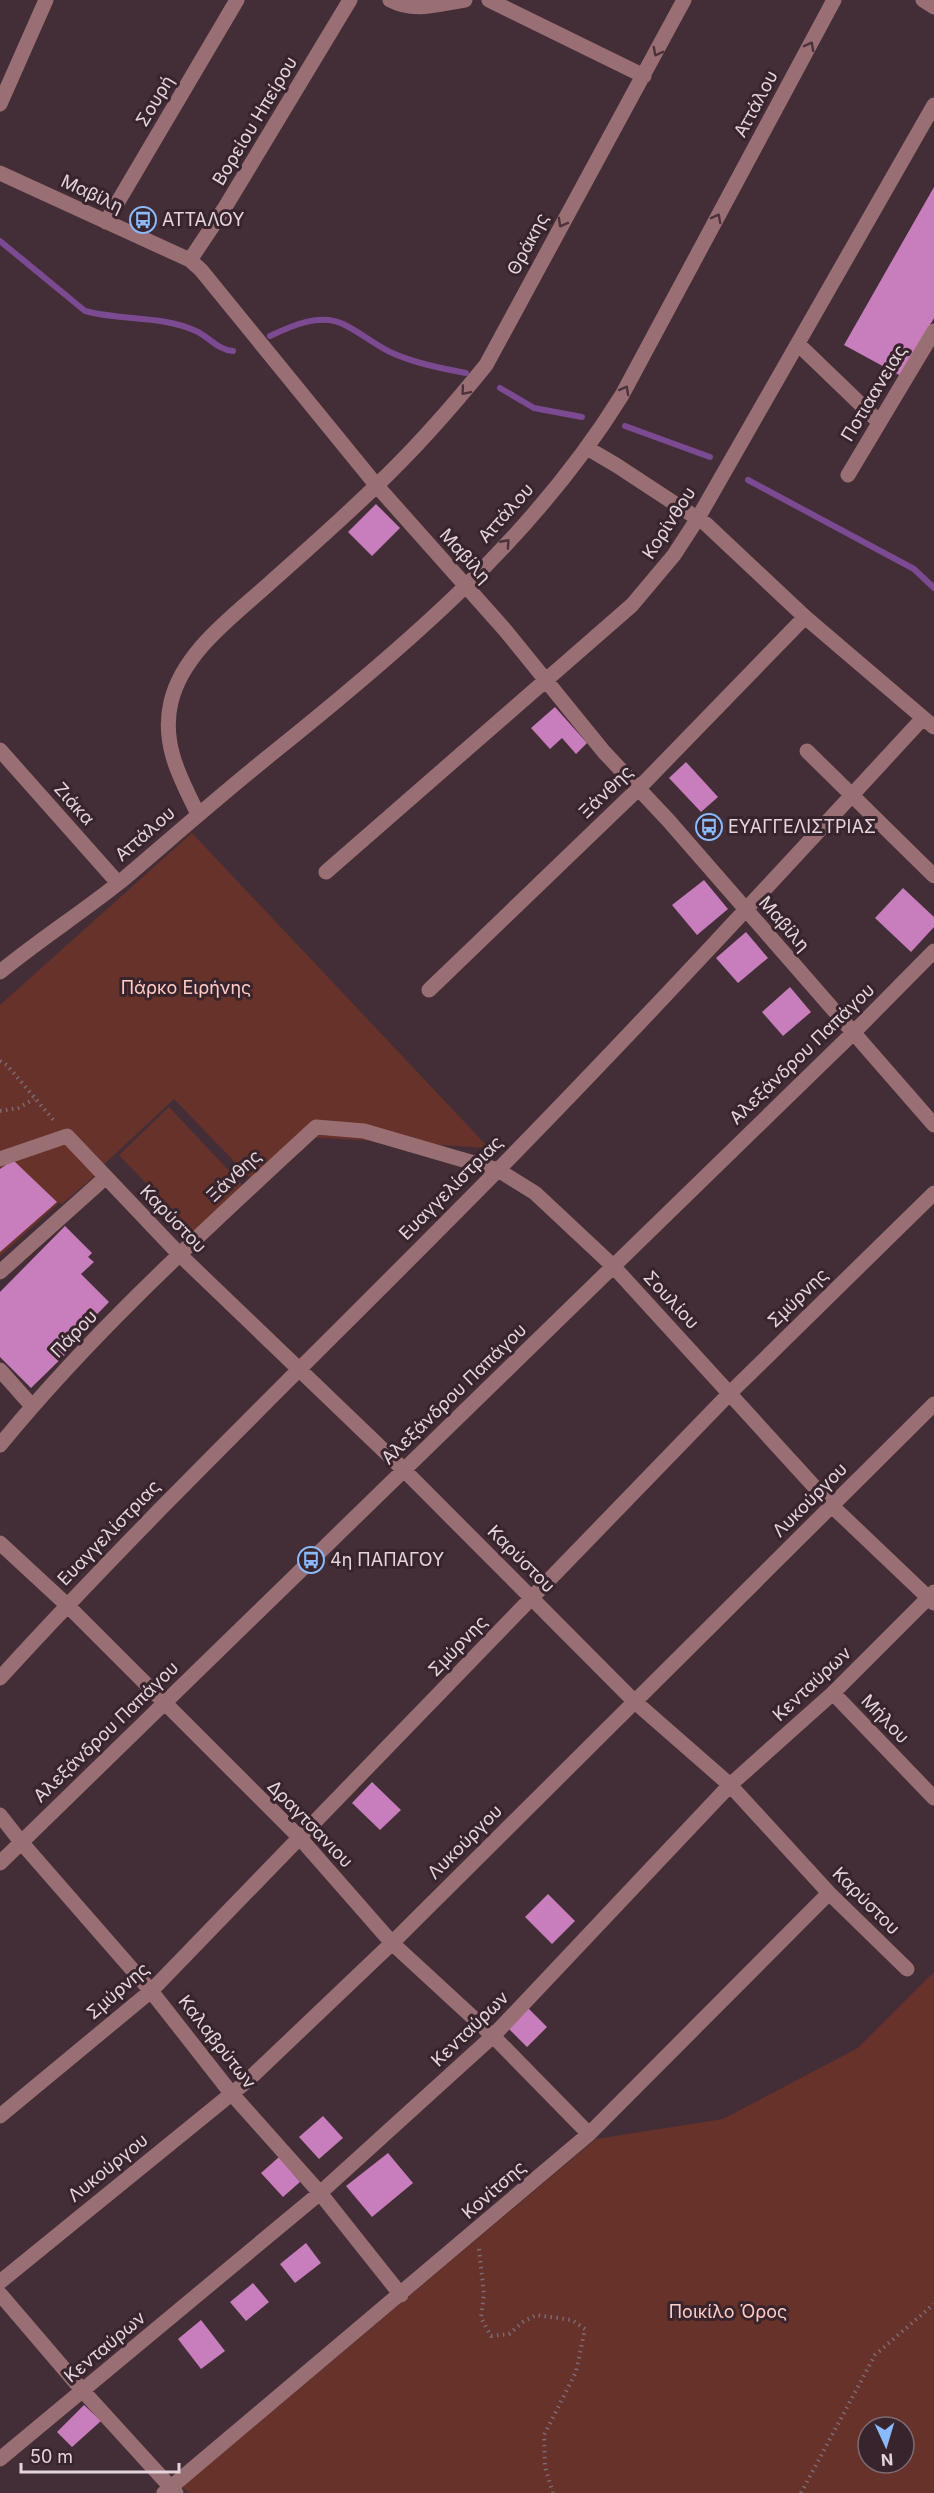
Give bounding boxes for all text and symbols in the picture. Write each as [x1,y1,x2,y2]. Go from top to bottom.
one-way arrow [802,41,814,52]
one-way arrow [652,46,664,57]
street label: Βορείου Ηπείρου [208,53,301,189]
street label: Αττάλου [729,67,782,141]
street label: Σουρή [131,72,178,130]
street label: Μαβίλη [58,170,127,217]
bus stop icon: ΑΤΤΑΛΟΥ [128,205,158,235]
place label: ΑΤΤΑΛΟΥ [162,209,244,230]
street label: Θράκης [503,209,553,278]
one-way arrow [710,214,721,224]
one-way arrow [558,216,569,227]
street label: Ποτιαανειας [837,341,911,445]
one-way arrow [461,384,472,395]
one-way arrow [618,386,629,396]
street label: Αττάλου [474,479,538,547]
street label: Κορίνθου [638,483,700,563]
street label: Μαβίλη [435,524,495,587]
one-way arrow [499,539,510,550]
street label: Ξάνθης [574,761,637,822]
street label: Ζιάκα [50,778,99,829]
street label: Αττάλου [110,802,179,865]
bus stop icon: ΕΥΑΓΓΕΛΙΣΤΡΙΑΣ [694,812,724,842]
place label: ΕΥΑΓΓΕΛΙΣΤΡΙΑΣ [728,816,876,837]
street label: Μαβίλη [755,892,814,956]
park label: Πάρκο Ειρήνης [121,977,251,998]
street label: Αλεξάνδρου Παπάγου [725,979,878,1128]
street label: Ευαγγελίστριας [394,1131,507,1244]
street label: Ξάνθης [202,1145,265,1206]
street label: Καρύστου [136,1180,211,1257]
street label: Σμύρνης [763,1264,832,1331]
street label: Σουλίου [639,1266,703,1333]
street label: Πάρου [46,1306,101,1362]
street label: Αλεξάνδρου Παπάγου [377,1319,530,1468]
street label: Λυκούργου [768,1458,851,1541]
street label: Ευαγγελίστριας [53,1476,164,1590]
street label: Καρύστου [484,1521,559,1596]
bus stop icon: 4η ΠΑΠΑΓΟΥ [296,1545,326,1575]
place label: 4η ΠΑΠΑΓΟΥ [330,1549,444,1570]
street label: Σμύρνης [424,1611,491,1680]
street label: Κενταύρων [768,1642,855,1725]
street label: Αλεξάνδρου Παπάγου [29,1657,182,1806]
street label: Μήλου [857,1690,914,1747]
street label: Δραγτσανιου [263,1776,357,1872]
street label: Λυκούργου [423,1800,506,1883]
street label: Καρύστου [829,1863,904,1938]
street label: Σμύρνης [82,1958,153,2023]
street label: Κενταύρων [427,1986,513,2071]
street label: Καλαβρύτων [174,1991,261,2093]
street label: Λυκούργου [64,2129,152,2206]
street label: Κονίτσης [457,2156,530,2223]
park label: Ποικίλο Όρος [669,2301,787,2322]
street label: Κενταύρων [60,2306,150,2387]
north arrow [856,2415,916,2475]
scale bar [21,2436,178,2474]
text: 50 m [30,2446,73,2467]
text: N [880,2450,894,2470]

